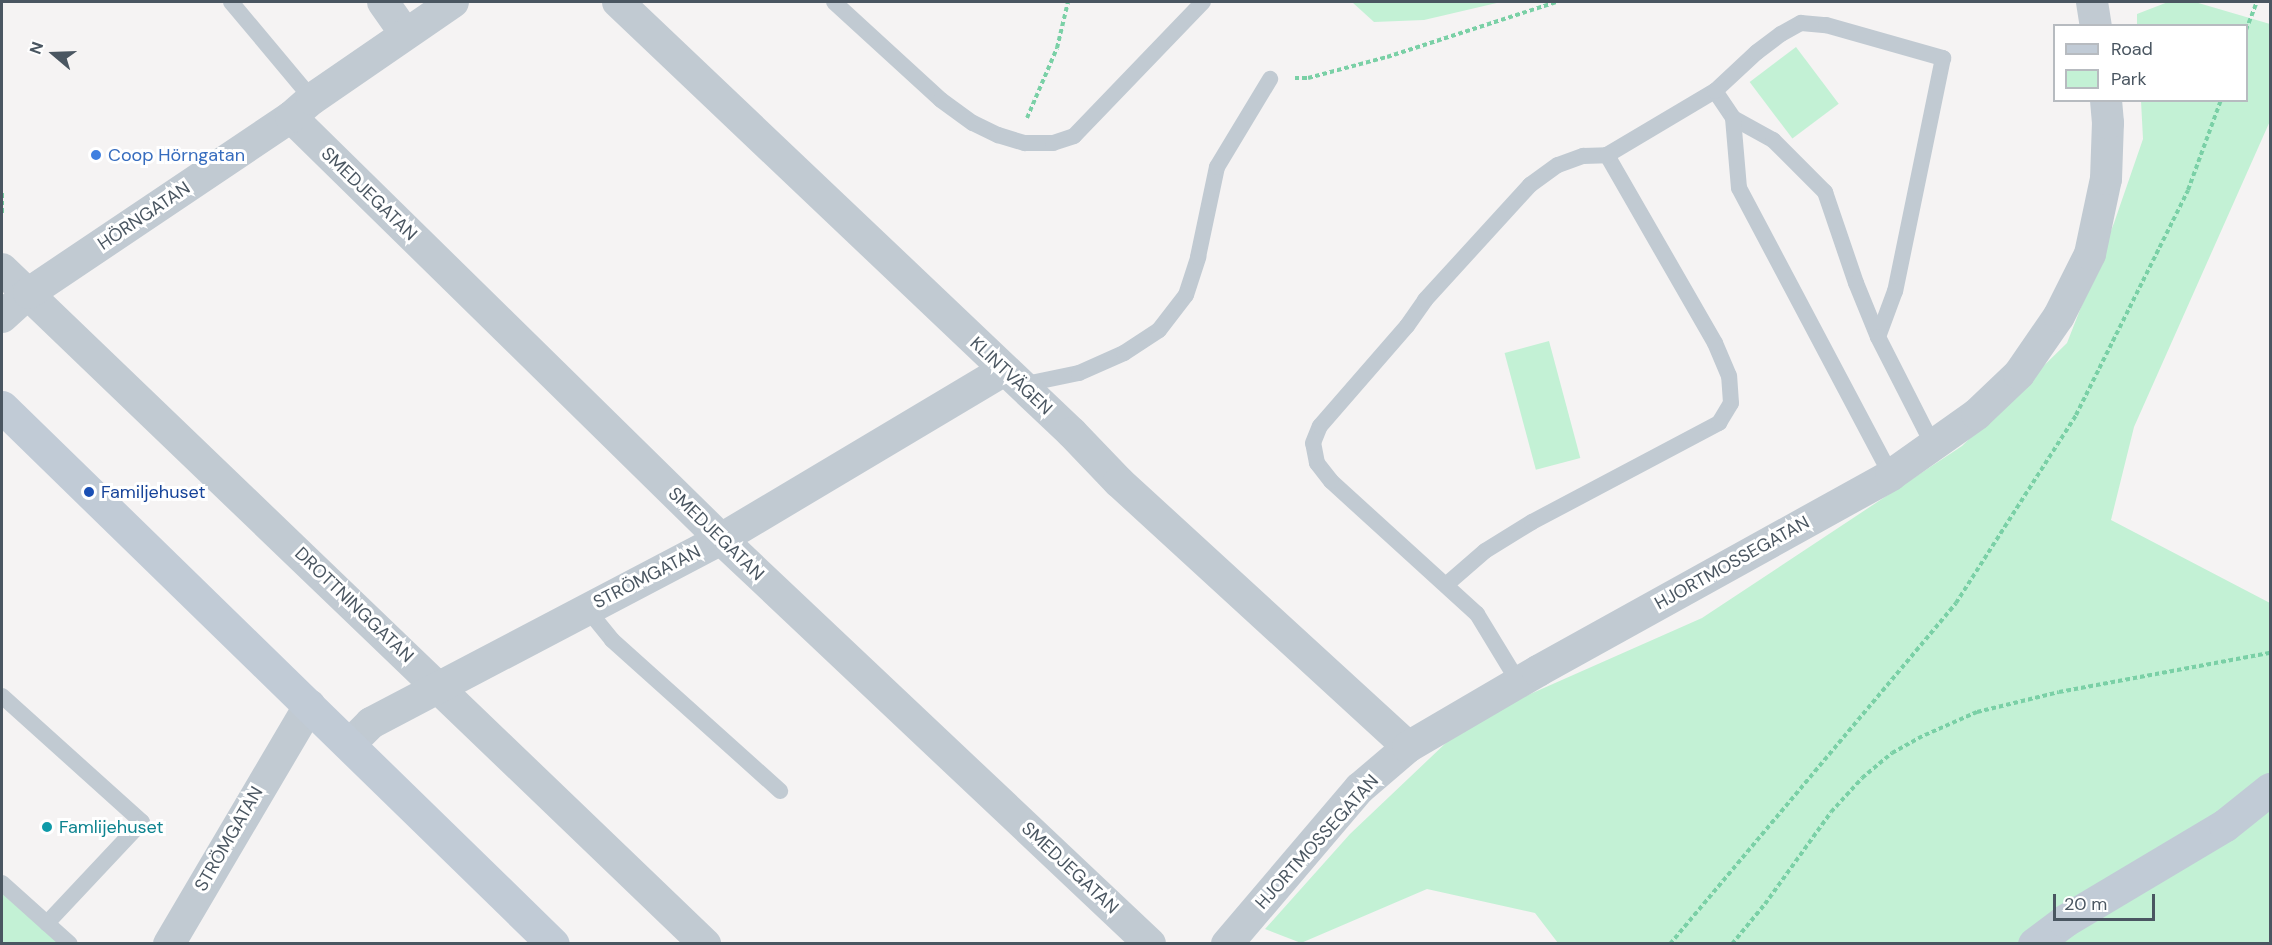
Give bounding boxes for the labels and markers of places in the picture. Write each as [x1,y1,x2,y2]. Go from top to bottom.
place label: Coop Hörngatan [108,144,245,166]
marker: Coop Hörngatan [89,148,103,162]
place label: Familjehuset [101,481,205,503]
marker: Familjehuset [82,485,96,499]
place label: Famlijehuset [59,816,163,838]
marker: Famlijehuset [40,820,54,834]

